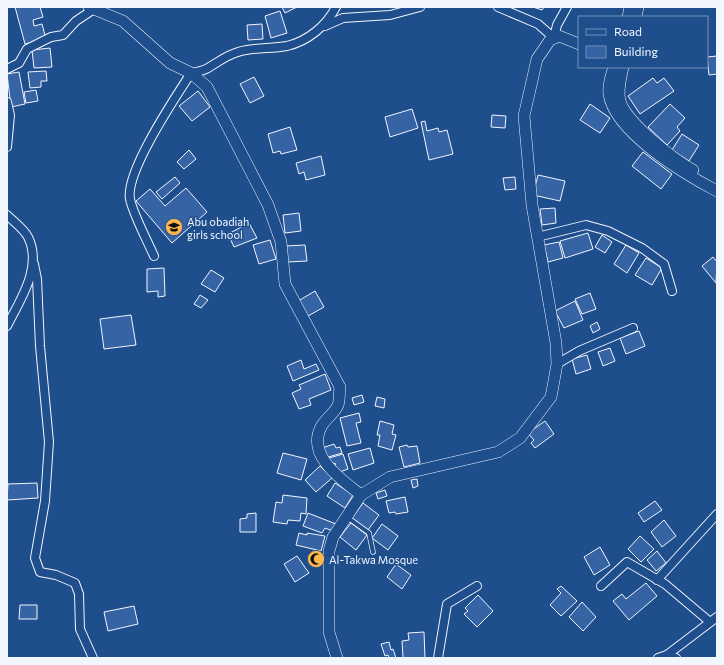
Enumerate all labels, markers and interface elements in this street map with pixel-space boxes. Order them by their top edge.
legend [578,16,708,68]
text: Road [614,24,642,38]
text: Building [614,44,658,58]
place label: Abu obadiah girls school [187,215,249,241]
school or university icon: Abu obadiah girls school [164,217,184,237]
mosque icon: Al-Takwa Mosque [306,549,326,569]
place label: Al-Takwa Mosque [329,553,418,566]

